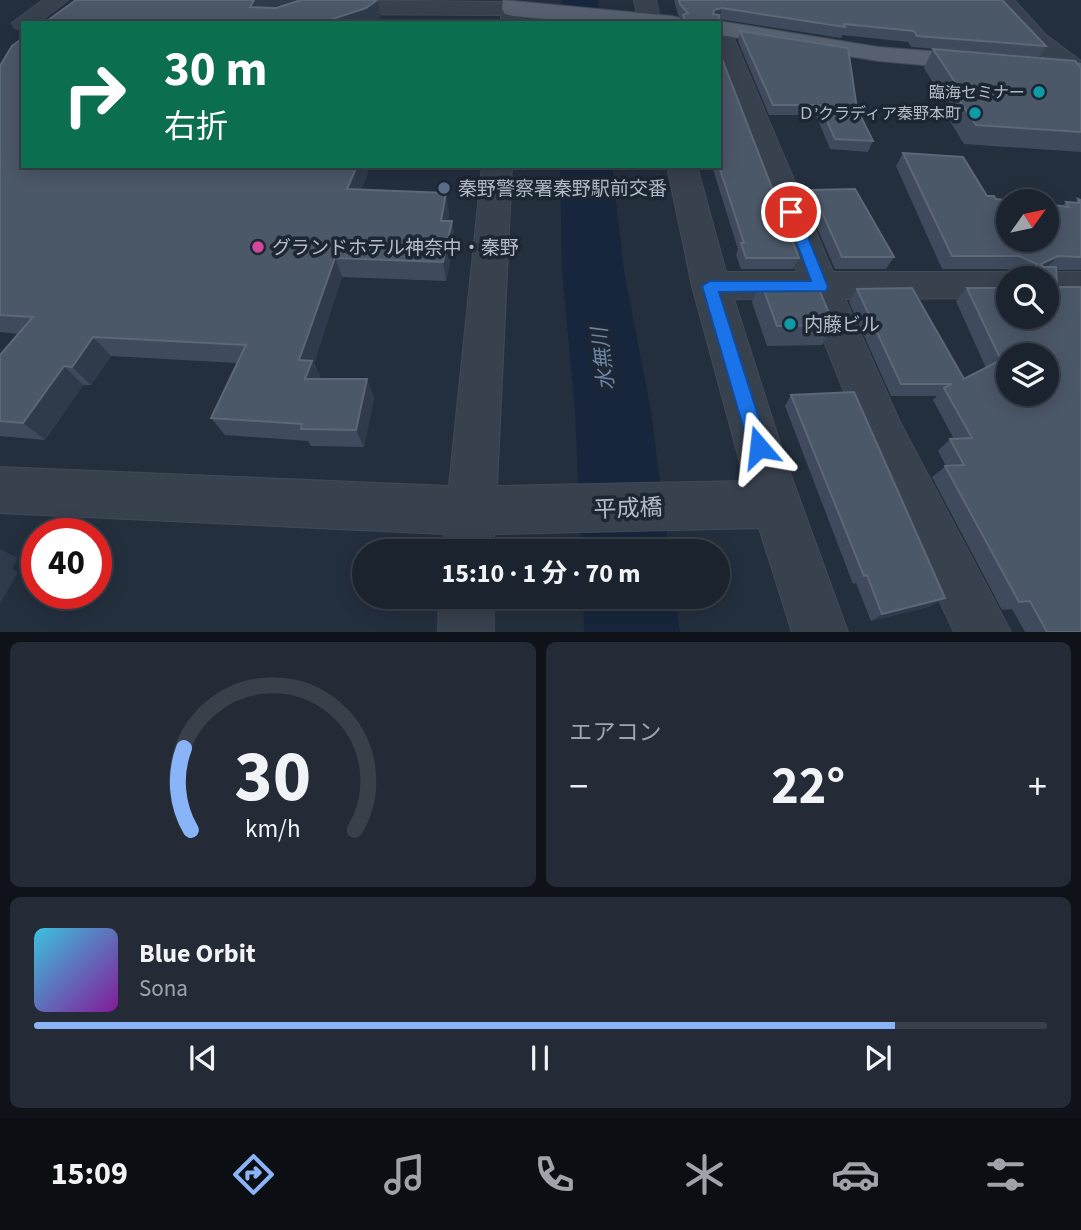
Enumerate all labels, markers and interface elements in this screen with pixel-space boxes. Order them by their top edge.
text: 30 m [164,35,268,105]
icon: right [49,49,140,140]
place label: 臨海セミナー [929,82,1025,104]
marker: 臨海セミナー [1031,84,1047,100]
place label: Ｄ’クラディア秦野本町 [798,103,961,125]
text: 右折 [164,104,228,150]
marker: Ｄ’クラディア秦野本町 [967,105,983,121]
place label: 秦野警察署秦野駅前交番 [458,176,667,203]
marker: 秦野警察署秦野駅前交番 [436,180,452,196]
pin [761,182,821,242]
north arrow [996,189,1059,252]
map controls [996,189,1059,406]
icon: arrive [772,193,810,231]
place label: グランドホテル神奈中・秦野 [272,235,519,262]
marker: グランドホテル神奈中・秦野 [250,239,266,255]
button: search [996,266,1059,329]
place label: 内藤ビル [804,312,880,339]
marker: 内藤ビル [782,316,798,332]
water label: 水無川 [584,324,622,392]
button: layers [996,343,1059,406]
position arrow [722,410,796,484]
street label: 平成橋 [593,491,663,526]
speed limit sign: 40 [21,518,112,609]
text: 15:10 · 1 分 · 70 m [442,555,640,592]
text: エアコン [570,716,662,749]
text: 30 [234,726,311,830]
text: 22° [771,750,845,824]
text: − [570,760,588,814]
text: + [1028,760,1047,814]
text: km/h [245,811,301,847]
text: Blue Orbit [139,935,256,972]
text: Sona [139,972,188,1005]
icon: previous [184,1039,222,1077]
icon: pause [521,1039,559,1077]
icon: next [859,1039,897,1077]
icon: directions [229,1150,278,1199]
icon: music [380,1150,429,1199]
icon: phone [530,1150,579,1199]
icon: climate [680,1150,729,1199]
icon: car [831,1150,880,1199]
icon: filters [981,1150,1030,1199]
text: 15:09 [51,1151,128,1197]

